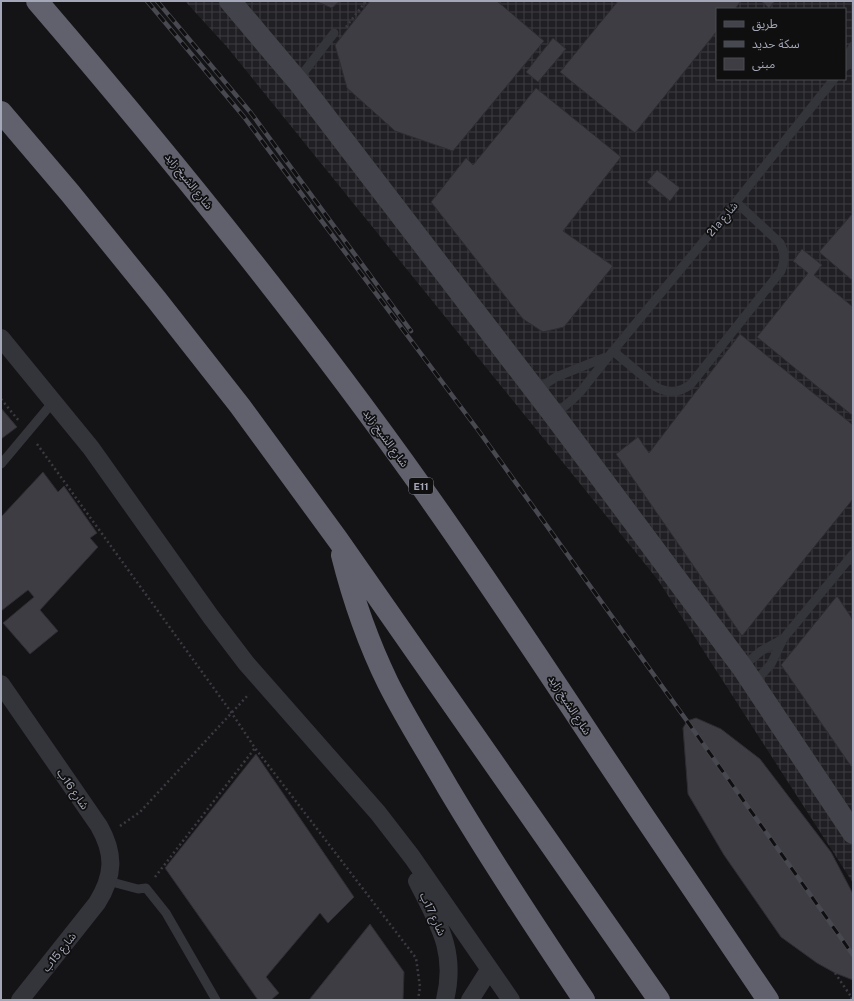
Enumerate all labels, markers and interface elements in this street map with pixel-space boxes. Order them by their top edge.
legend [716,8,846,80]
text: طريق [752,17,778,32]
text: سكة حديد [752,37,800,51]
text: مبنى [752,57,775,71]
street label: شارع الشيخ زايد [161,151,215,213]
street label: 21a شارع [704,199,742,240]
street label: شارع الشيخ زايد [359,407,411,471]
road number: E11 [409,478,433,494]
street label: شارع الشيخ زايد [545,673,594,738]
street label: شارع 16ب [53,767,91,813]
street label: شارع 17ب [416,891,448,939]
street label: شارع 15ب [40,930,80,975]

